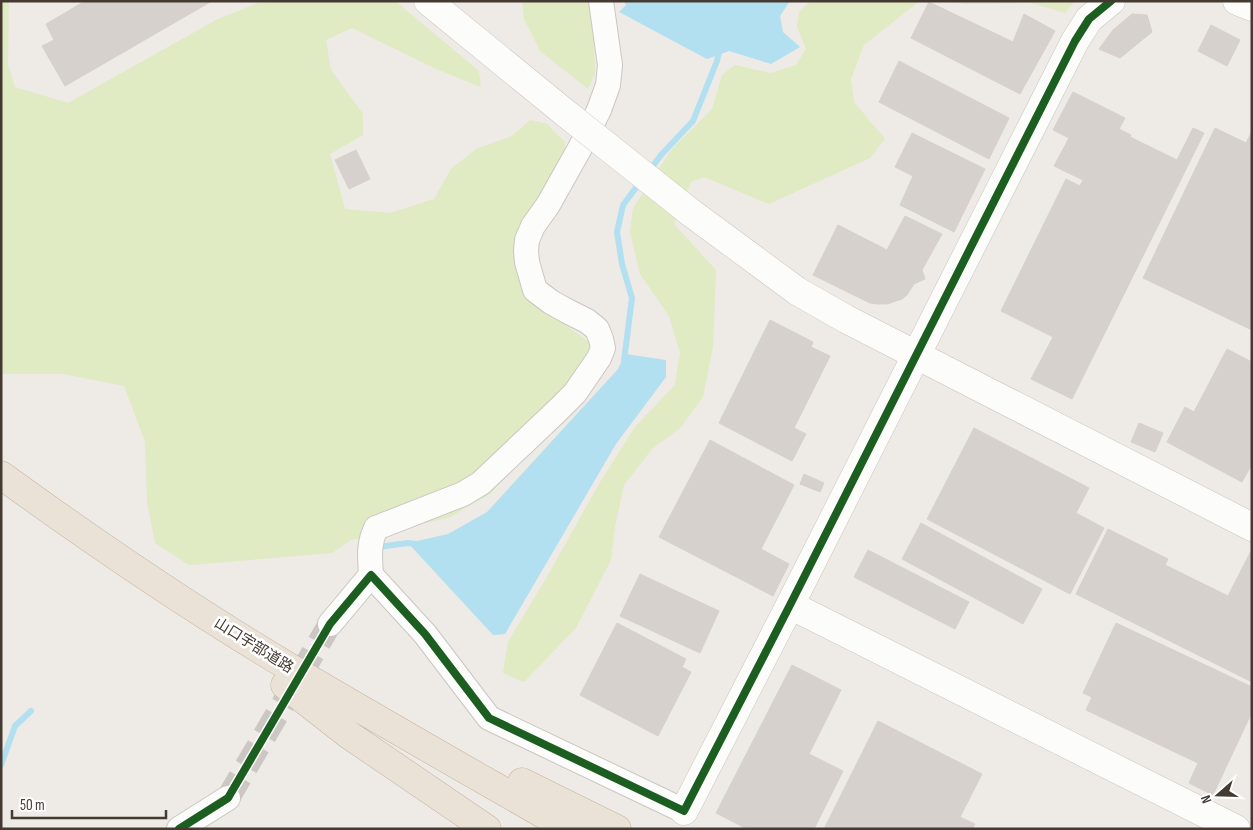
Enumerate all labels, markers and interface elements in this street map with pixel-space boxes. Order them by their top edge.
street label: 山口宇部道路 [211,614,297,677]
north arrow [1193,770,1243,820]
scale bar [12,788,166,820]
text: N [1197,793,1216,806]
text: 50 m [20,796,45,815]

